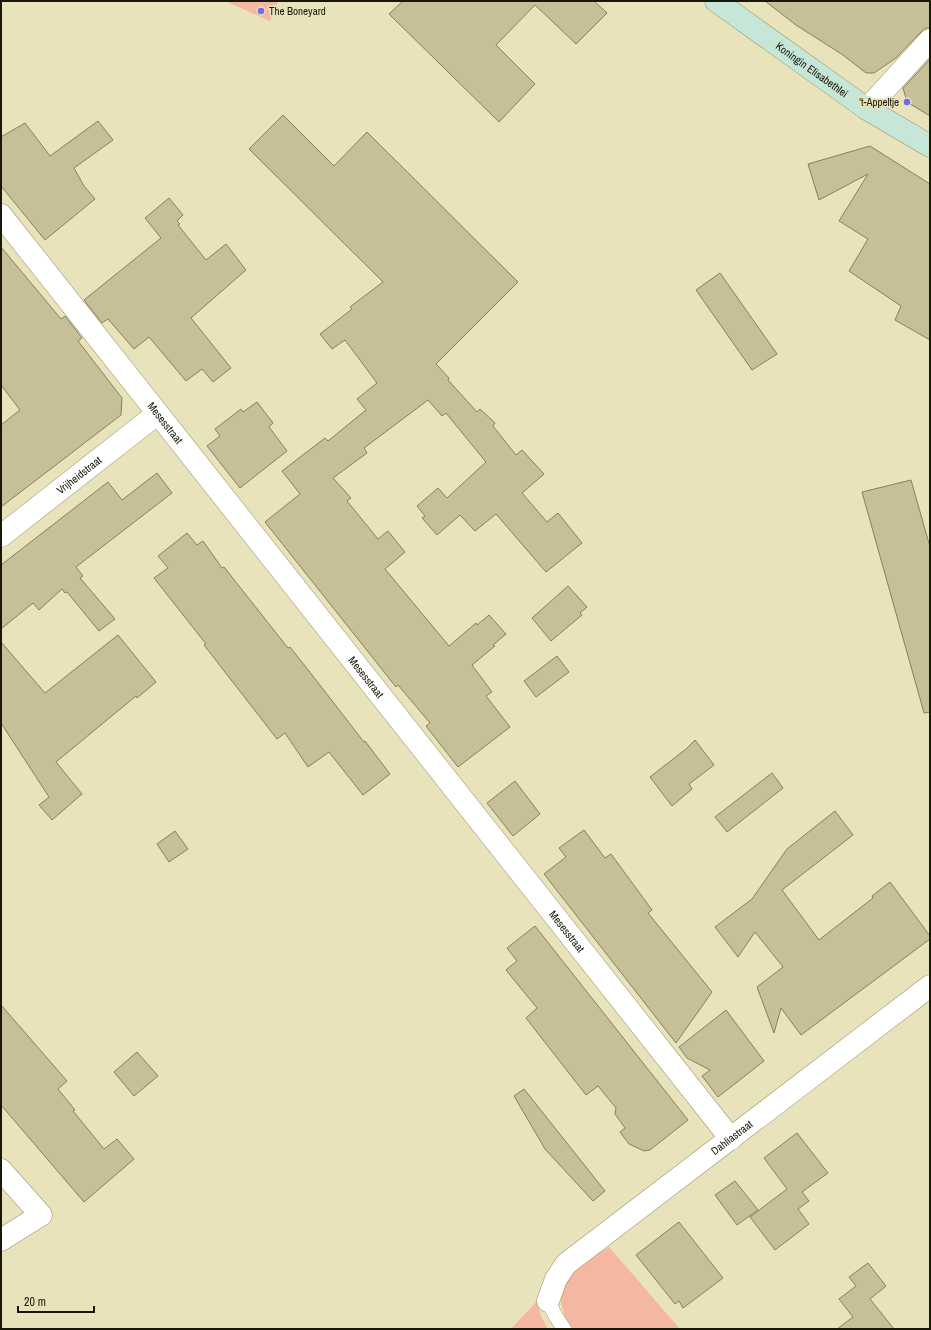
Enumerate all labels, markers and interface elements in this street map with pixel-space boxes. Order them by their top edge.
place label: The Boneyard [269,4,326,18]
marker: The Boneyard [256,6,266,16]
street label: Koningin Elisabethlei [773,39,851,100]
place label: 't-Appeltje [859,95,899,109]
marker: 't-Appeltje [902,97,912,107]
street label: Mesesstraat [145,399,186,447]
street label: Vrijheidstraat [54,453,105,497]
street label: Mesesstraat [345,654,387,701]
street label: Mesesstraat [546,908,588,955]
street label: Dahliastraat [708,1117,756,1158]
scale bar [18,1288,94,1314]
text: 20 m [24,1294,46,1310]

